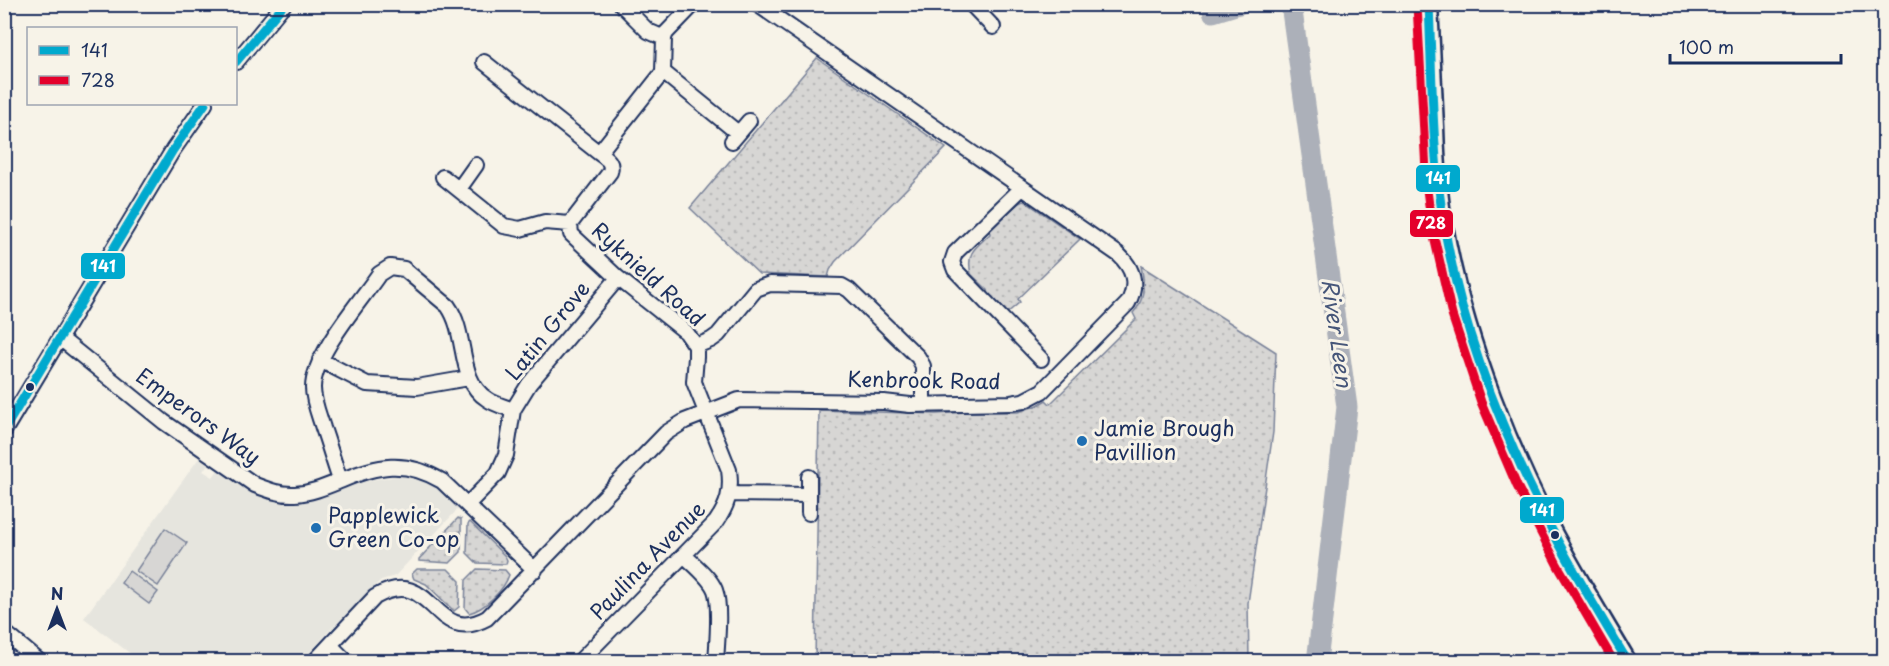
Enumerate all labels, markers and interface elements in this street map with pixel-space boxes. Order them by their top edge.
legend [27,27,237,105]
scale bar [1670,27,1841,65]
text: 100 m [1679,33,1734,60]
text: 141 [81,36,108,63]
text: 728 [81,66,115,93]
line badge: 141 [1415,164,1461,193]
text: 141 [1425,165,1451,189]
line badge: 728 [1409,209,1454,238]
text: 728 [1416,210,1446,234]
street label: Ryknield Road [586,214,713,333]
line badge: 141 [80,252,126,280]
text: 141 [90,253,116,277]
street label: Latin Grove [496,273,597,386]
water label: River Leen [1315,276,1363,390]
street label: Emperors Way [130,359,268,472]
street label: Kenbrook Road [847,362,1001,396]
unlabelled marker [24,381,36,393]
place label: Jamie Brough Pavillion [1094,411,1235,467]
marker: Jamie Brough Pavillion [1075,434,1089,448]
street label: Paulina Avenue [581,493,712,626]
line badge: 141 [1519,496,1565,524]
text: 141 [1529,497,1555,521]
place label: Papplewick Green Co-op [328,498,459,554]
marker: Papplewick Green Co-op [309,521,323,535]
unlabelled marker [1549,529,1561,541]
north arrow [27,579,87,639]
text: N [51,581,63,605]

